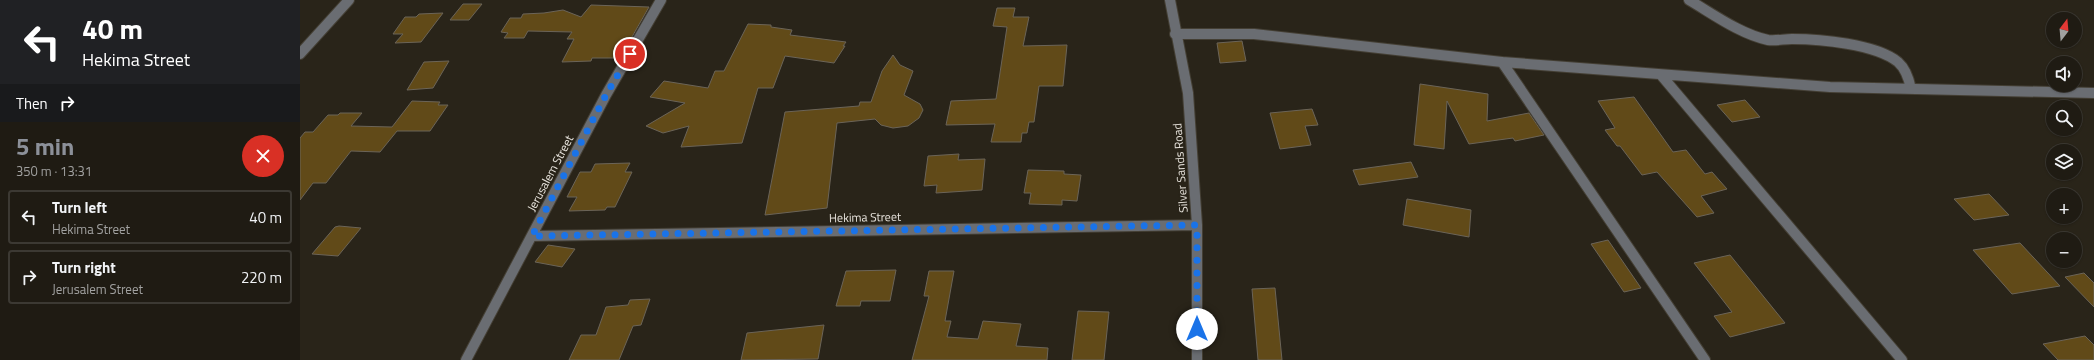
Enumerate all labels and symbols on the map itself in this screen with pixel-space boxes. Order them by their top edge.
north arrow [2046,12,2082,48]
pin [613,37,647,71]
street label: Silver Sands Road [1167,122,1193,214]
street label: Jerusalem Street [522,131,578,215]
street label: Hekima Street [829,207,902,227]
position arrow [1176,308,1218,350]

